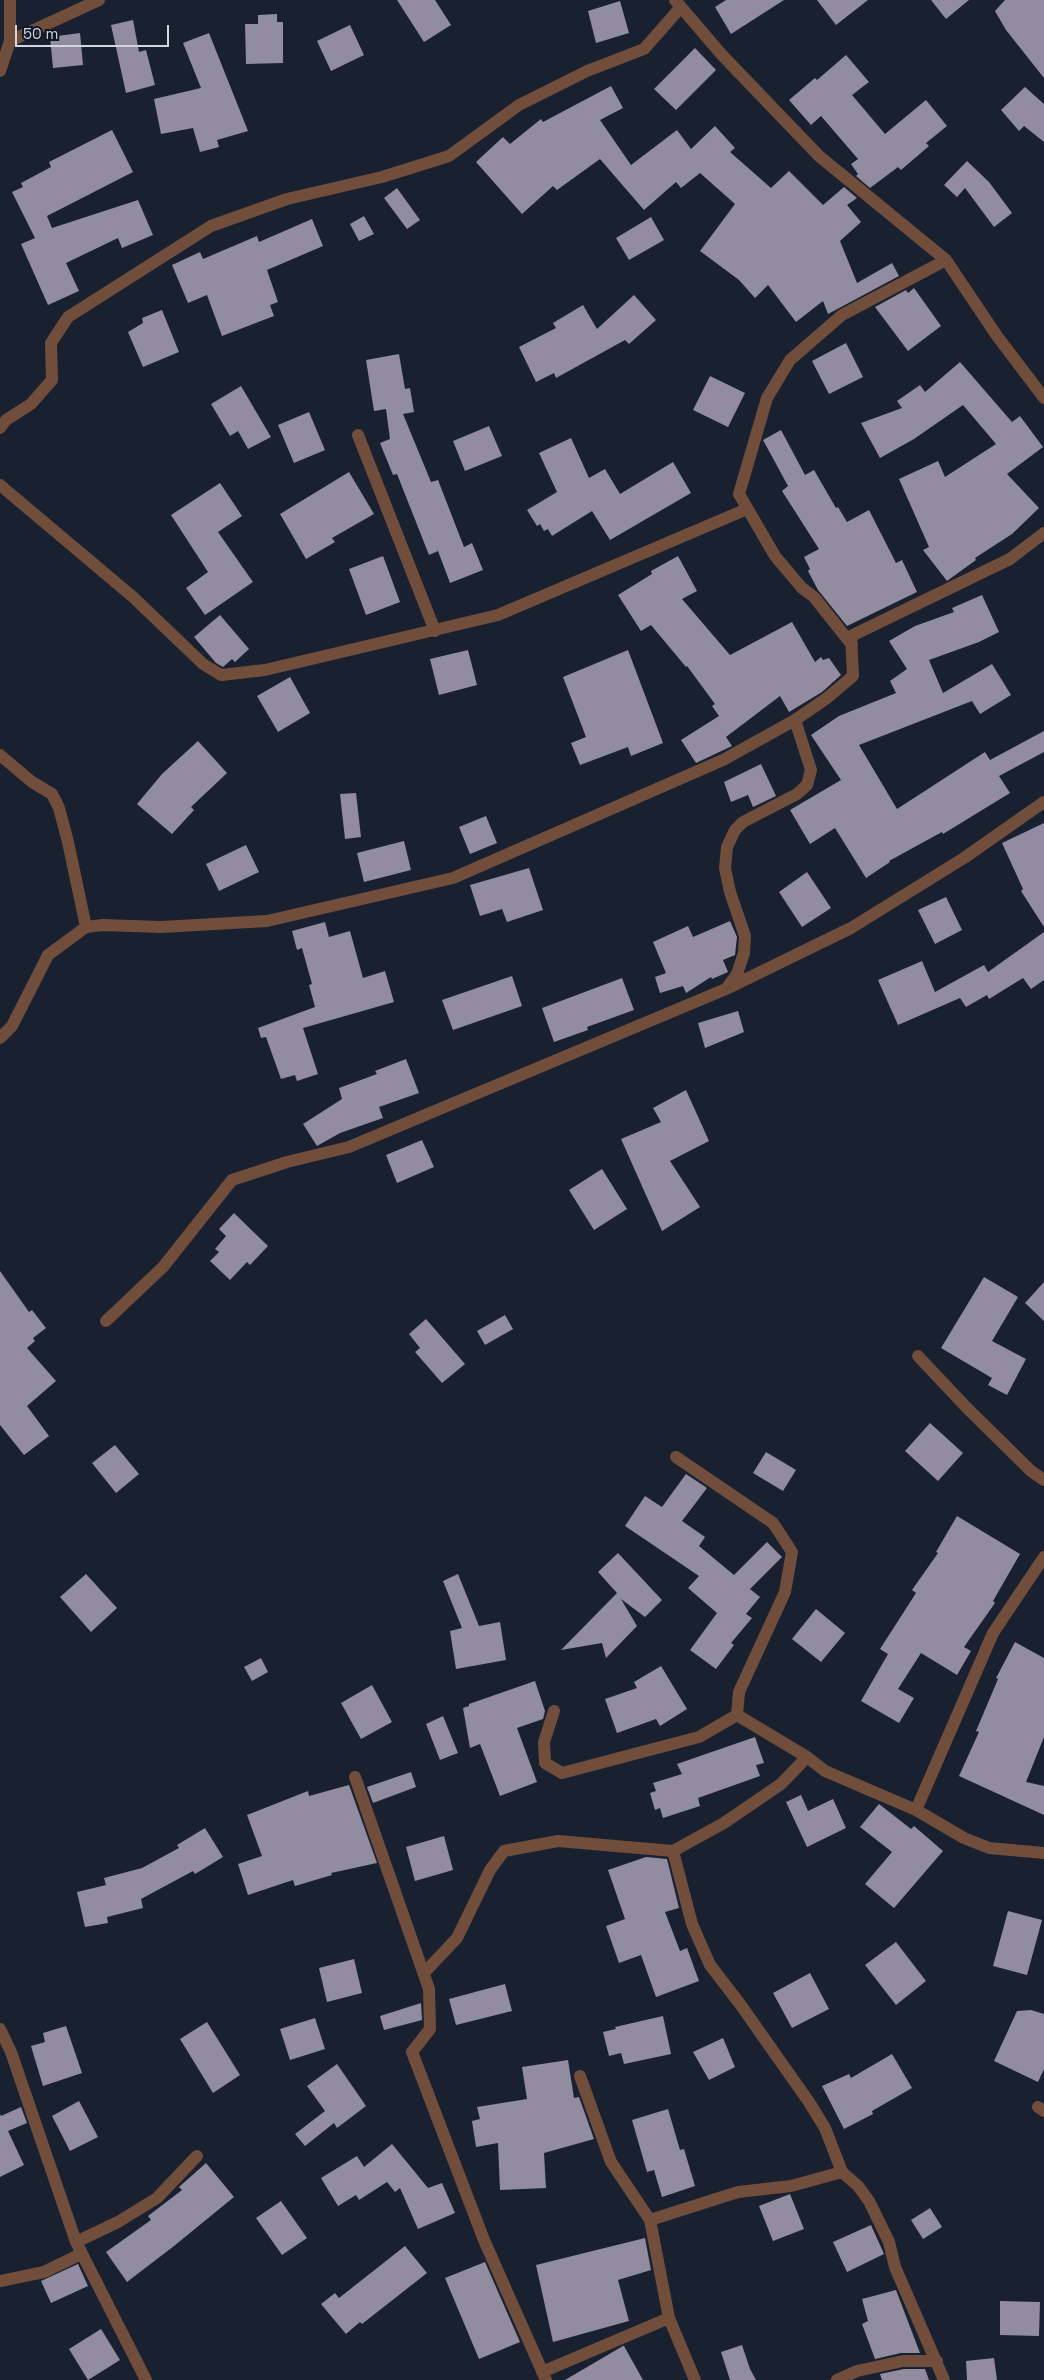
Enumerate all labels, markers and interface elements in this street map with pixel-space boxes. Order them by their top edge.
scale bar [18,15,171,47]
text: 50 m [23,24,58,43]

